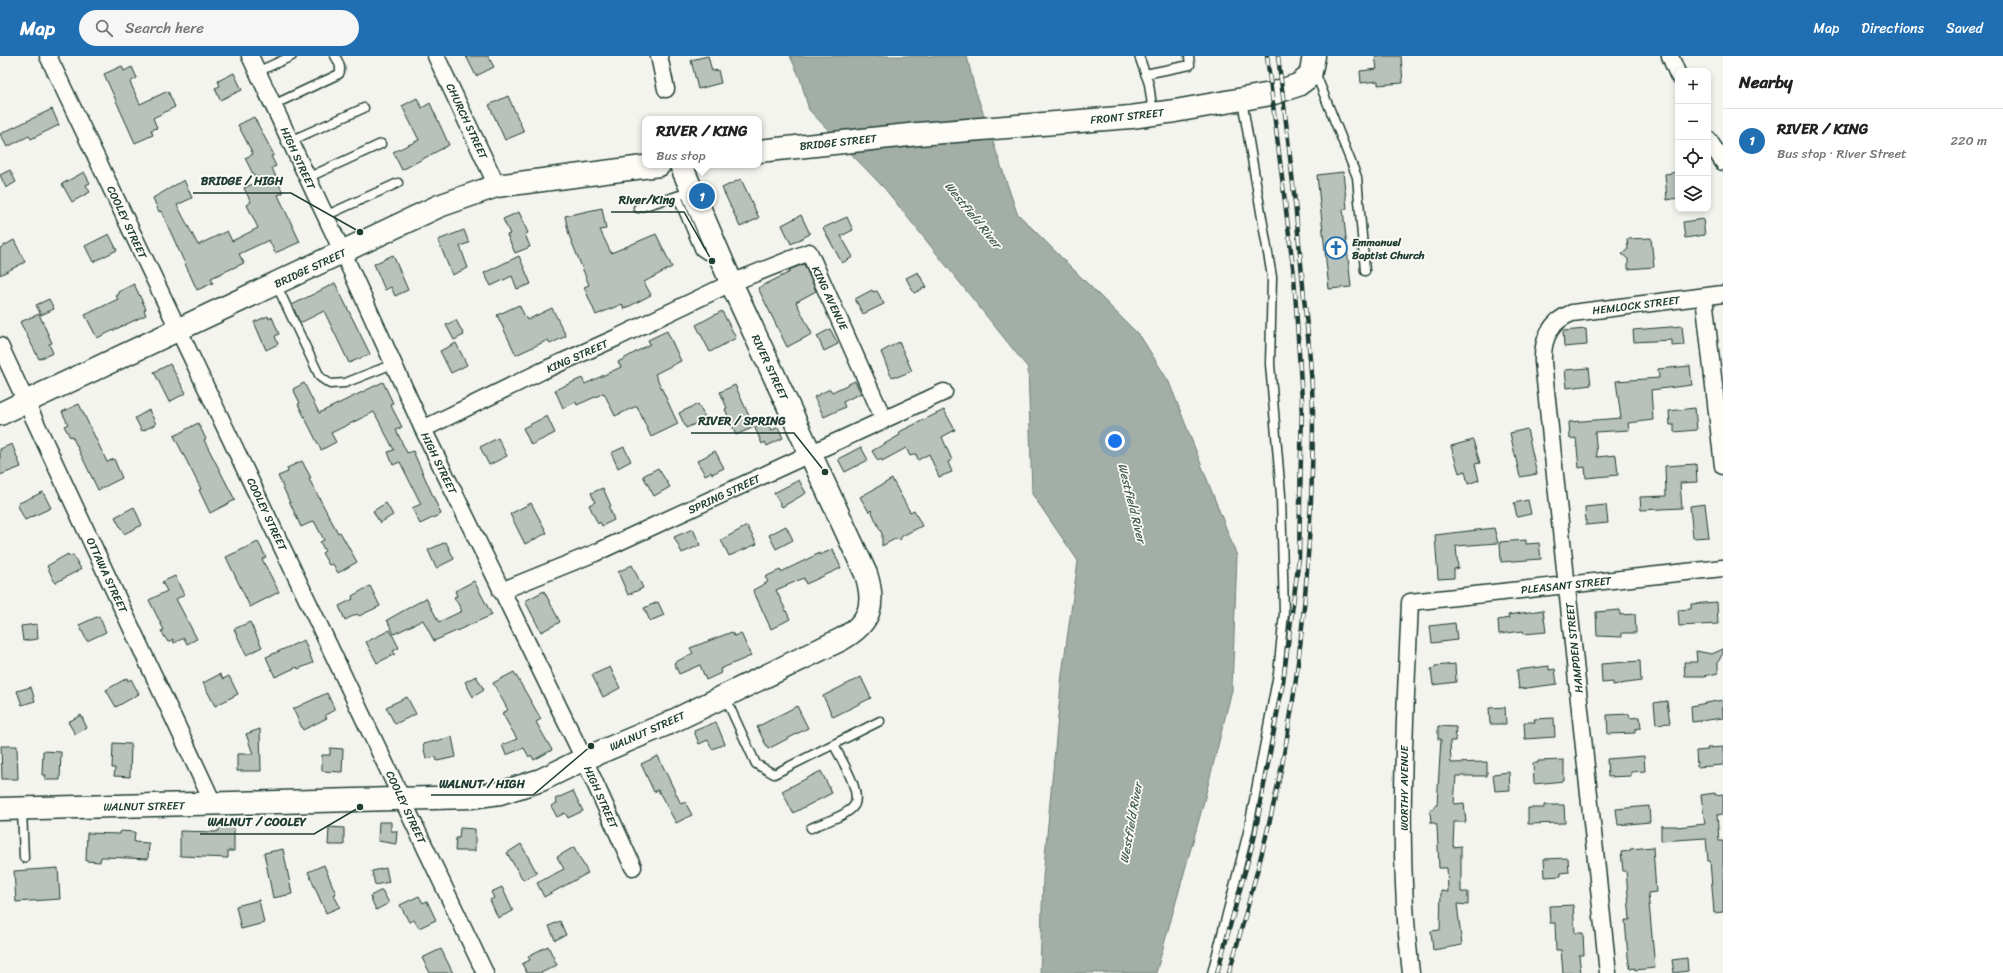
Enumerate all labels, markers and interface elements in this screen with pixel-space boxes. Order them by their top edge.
search box [79,10,359,46]
text: Map [20,12,55,45]
text: Search here [125,15,204,41]
text: Map [1813,16,1839,41]
text: Directions [1861,16,1924,41]
text: Saved [1946,16,1983,41]
icon: search [93,17,115,39]
text: Nearby [1739,67,1793,97]
map controls [1675,68,1711,212]
button: + [1675,68,1711,104]
street label: CHURCH STREET [441,80,493,163]
street label: FRONT STREET [1089,103,1166,130]
button: − [1675,104,1711,140]
popup [642,116,762,168]
text: RIVER / KING [1777,116,1868,142]
text: RIVER / KING [656,118,748,144]
street label: HIGH STREET [275,124,321,194]
street label: BRIDGE STREET [799,129,879,156]
text: 1 [1749,129,1755,152]
text: 220 m [1950,129,1987,152]
button: locate [1675,140,1711,176]
text: Bus stop · River Street [1777,142,1907,165]
text: Bus stop [656,144,706,167]
callout: BRIDGE / HIGH [193,169,291,193]
text: BRIDGE / HIGH [201,170,284,192]
water label: Westfield River [939,176,1008,255]
button: layers [1675,176,1711,212]
pin: 1 [689,181,715,211]
street label: COOLEY STREET [101,182,152,263]
callout: River/King [611,188,684,212]
text: River/King [618,189,676,211]
place label: Emmanuel Baptist Church [1352,233,1425,265]
church icon: Emmanuel Baptist Church [1323,235,1349,261]
street label: BRIDGE STREET [271,243,350,293]
street label: KING AVENUE [806,263,853,334]
street label: HEMLOCK STREET [1591,291,1682,320]
street label: RIVER STREET [746,331,793,404]
street label: KING STREET [543,334,612,379]
callout: RIVER / SPRING [691,409,794,433]
text: RIVER / SPRING [697,410,786,432]
street label: HIGH STREET [415,429,462,498]
your location [1105,431,1125,451]
water label: Westfield River [1111,461,1153,547]
street label: SPRING STREET [685,469,764,520]
street label: COOLEY STREET [241,474,292,555]
street label: OTTAWA STREET [81,534,133,617]
street label: PLEASANT STREET [1520,571,1613,600]
street label: HAMPDEN STREET [1560,602,1589,694]
street label: WALNUT STREET [606,706,689,757]
street label: WORTHY AVENUE [1395,744,1414,831]
street label: HIGH STREET [578,763,623,833]
street label: COOLEY STREET [380,767,431,848]
callout: WALNUT / HIGH [431,771,533,795]
text: WALNUT / HIGH [439,773,526,795]
water label: Westfield River [1113,779,1149,865]
street label: WALNUT STREET [103,796,186,817]
callout: WALNUT / COOLEY [200,810,314,834]
text: WALNUT / COOLEY [208,811,307,833]

